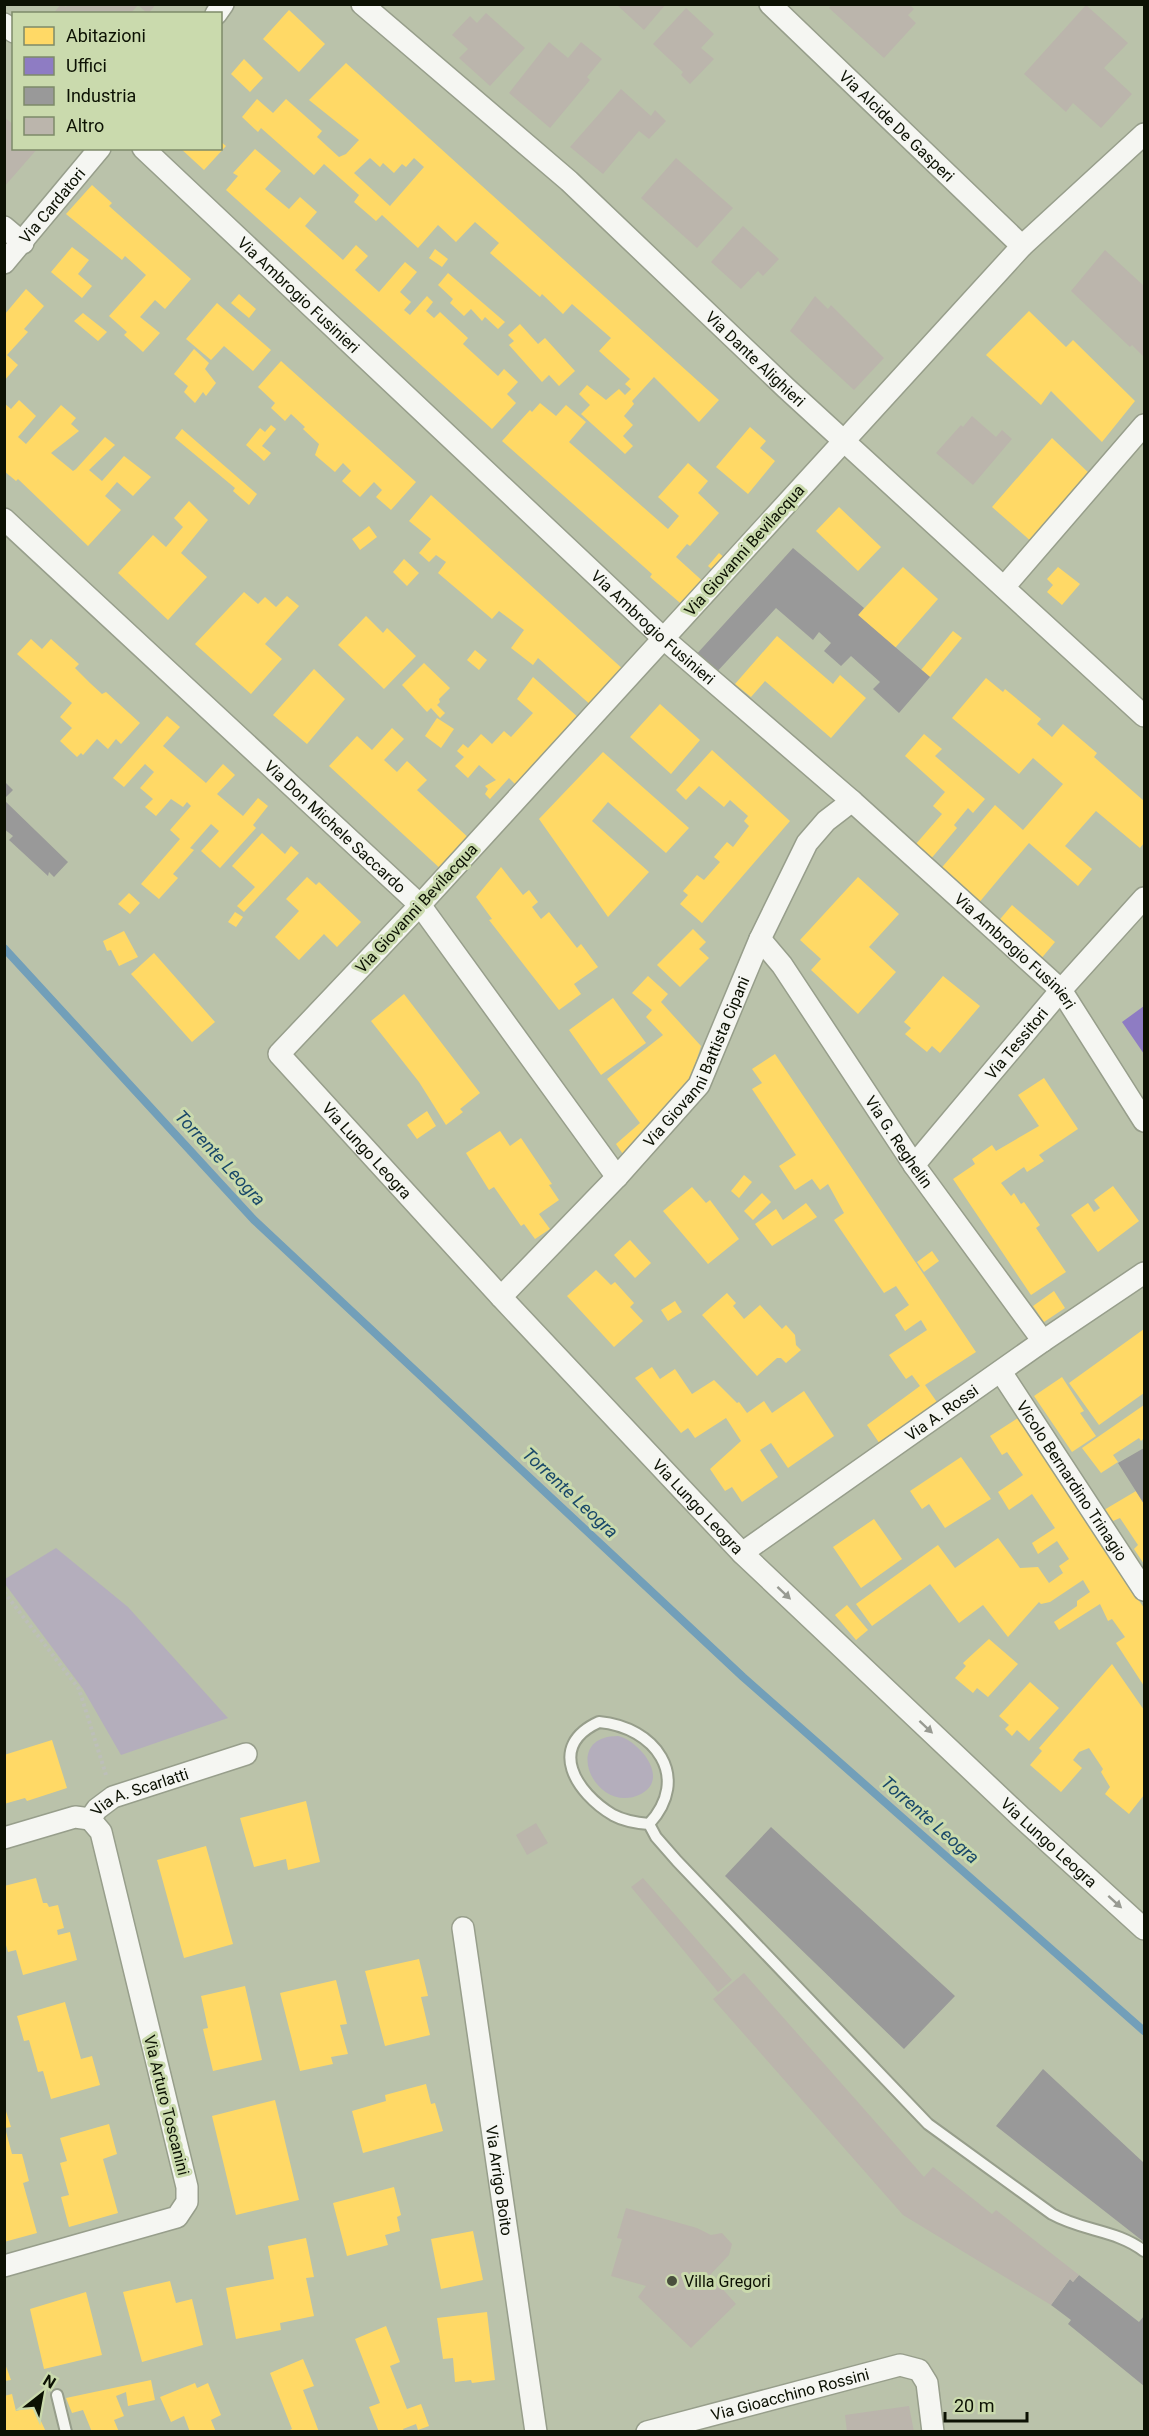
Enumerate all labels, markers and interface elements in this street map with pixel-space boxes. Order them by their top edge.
legend [12,12,222,150]
text: Abitazioni [66,25,146,46]
text: Uffici [66,55,107,76]
street label: Via Alcide De Gasperi [835,67,958,186]
text: Industria [66,85,136,106]
text: Altro [66,115,104,136]
street label: Via Cardatori [16,164,89,247]
street label: Via Ambrogio Fusinieri [233,233,363,357]
street label: Via Dante Alighieri [701,307,809,411]
street label: Via Giovanni Bevilacqua [680,481,808,620]
street label: Via Ambrogio Fusinieri [587,566,719,689]
street label: Via Don Michele Saccardo [260,757,410,897]
street label: Via Giovanni Bevilacqua [351,840,481,977]
street label: Via Ambrogio Fusinieri [950,889,1080,1013]
street label: Via Giovanni Battista Cipani [639,974,753,1151]
street label: Via Tessitori [981,1004,1052,1083]
street label: Via G. Reghelin [861,1092,937,1192]
street label: Via Lungo Leogra [318,1099,416,1203]
water label: Torrente Leogra [171,1106,270,1210]
street label: Via A. Rossi [902,1381,982,1445]
street label: Vicolo Bernardino Trinagio [1012,1397,1131,1565]
water label: Torrente Leogra [518,1443,622,1542]
street label: Via Lungo Leogra [648,1455,747,1558]
one-way arrow [776,1586,791,1599]
one-way arrow [918,1720,933,1734]
street label: Via A. Scarlatti [86,1764,191,1819]
water label: Torrente Leogra [877,1771,984,1868]
street label: Via Lungo Leogra [997,1794,1101,1892]
one-way arrow [1108,1895,1122,1909]
street label: Via Arturo Toscanini [140,2033,193,2177]
street label: Via Arrigo Boito [482,2124,516,2237]
place label: Villa Gregori [684,2272,771,2291]
marker: Villa Gregori [665,2274,679,2288]
north arrow [12,2364,72,2424]
street label: Via Gioacchino Rossini [709,2365,871,2425]
text: N [40,2371,59,2393]
scale bar [945,2385,1028,2423]
text: 20 m [954,2395,994,2416]

